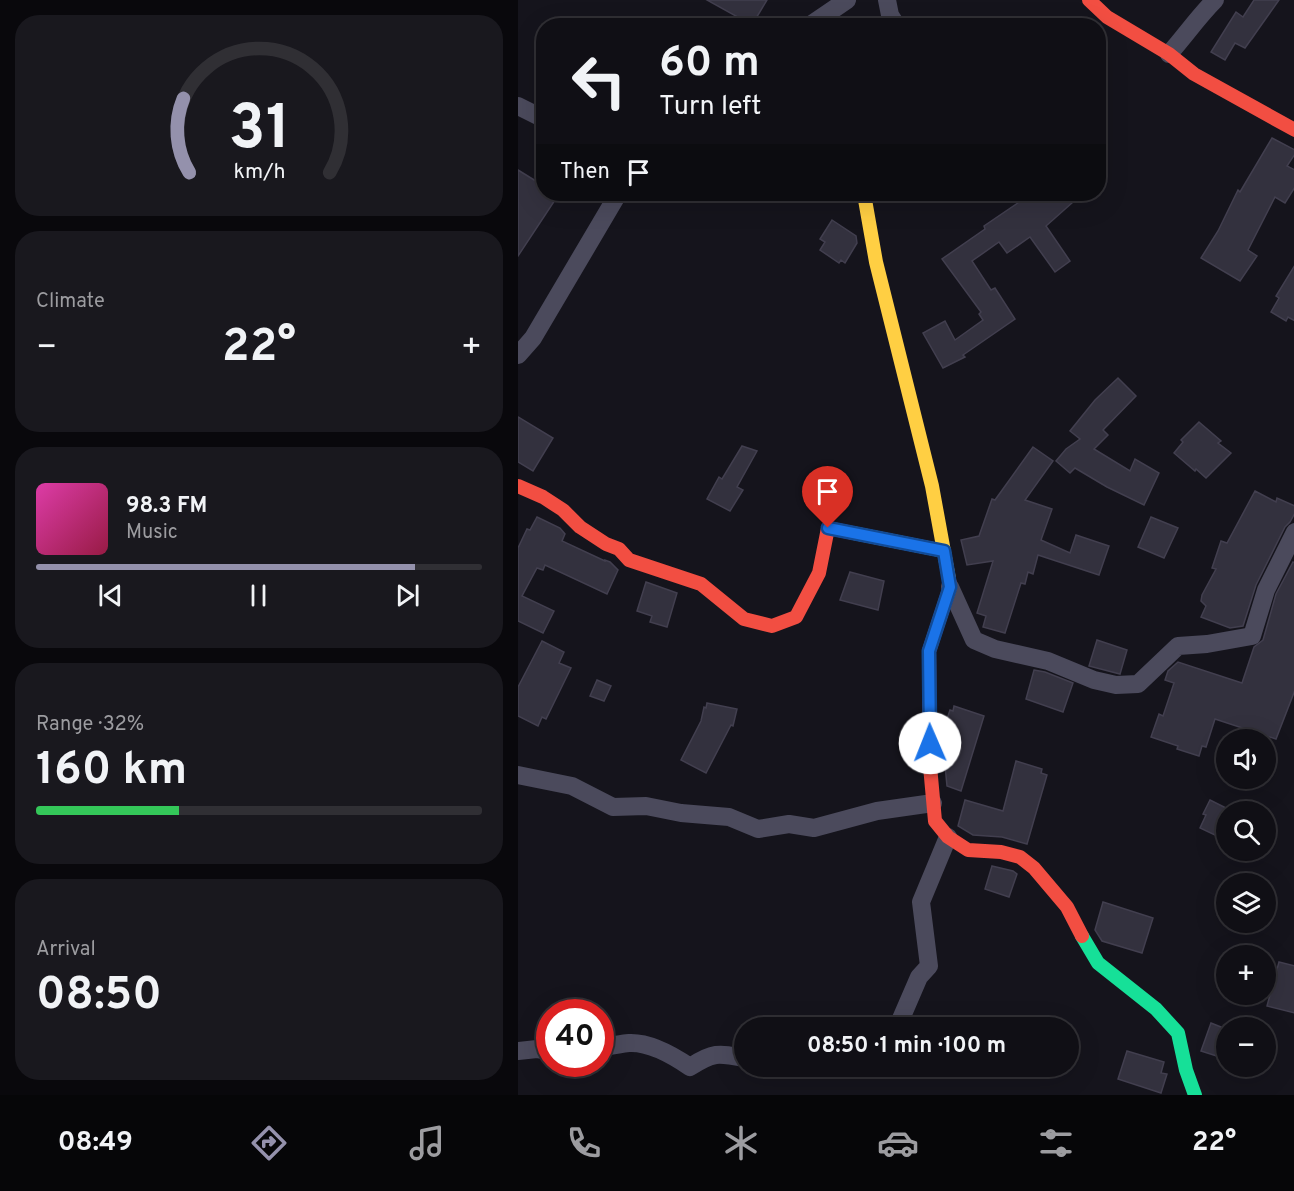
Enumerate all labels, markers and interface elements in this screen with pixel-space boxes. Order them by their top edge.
text: 60 m [659,38,760,91]
icon: left [560,42,638,120]
text: Turn left [659,90,761,124]
text: 31 [228,92,290,171]
icon: arrive [622,156,655,189]
text: km/h [233,159,285,186]
text: Then [560,159,610,186]
text: Climate [36,289,105,315]
text: 22° [222,320,296,377]
text: − [36,328,57,370]
text: + [461,328,482,370]
pin [802,466,853,528]
icon: arrive [811,475,844,508]
text: 98.3 FM [126,493,207,520]
text: Music [126,520,178,546]
icon: previous [94,579,127,612]
icon: pause [242,579,275,612]
icon: next [391,579,424,612]
position arrow [898,711,962,775]
text: Range · 32% [36,712,144,738]
map controls [1216,729,1276,1077]
button: sound [1216,729,1276,789]
text: 160 km [36,743,187,800]
button: search [1216,801,1276,861]
button: layers [1216,873,1276,933]
text: Arrival [36,937,96,963]
button: + [1216,945,1276,1005]
text: 08:50 [36,968,162,1025]
speed limit sign: 40 [536,999,614,1077]
button: − [1216,1017,1276,1077]
text: 08:50 · 1 min · 100 m [807,1033,1006,1060]
icon: directions [248,1122,290,1164]
icon: music [406,1122,448,1164]
icon: phone [563,1122,605,1164]
icon: climate [720,1122,762,1164]
icon: car [877,1122,919,1164]
icon: filters [1035,1122,1077,1164]
text: 08:49 [58,1126,133,1160]
text: 22° [1192,1126,1236,1160]

